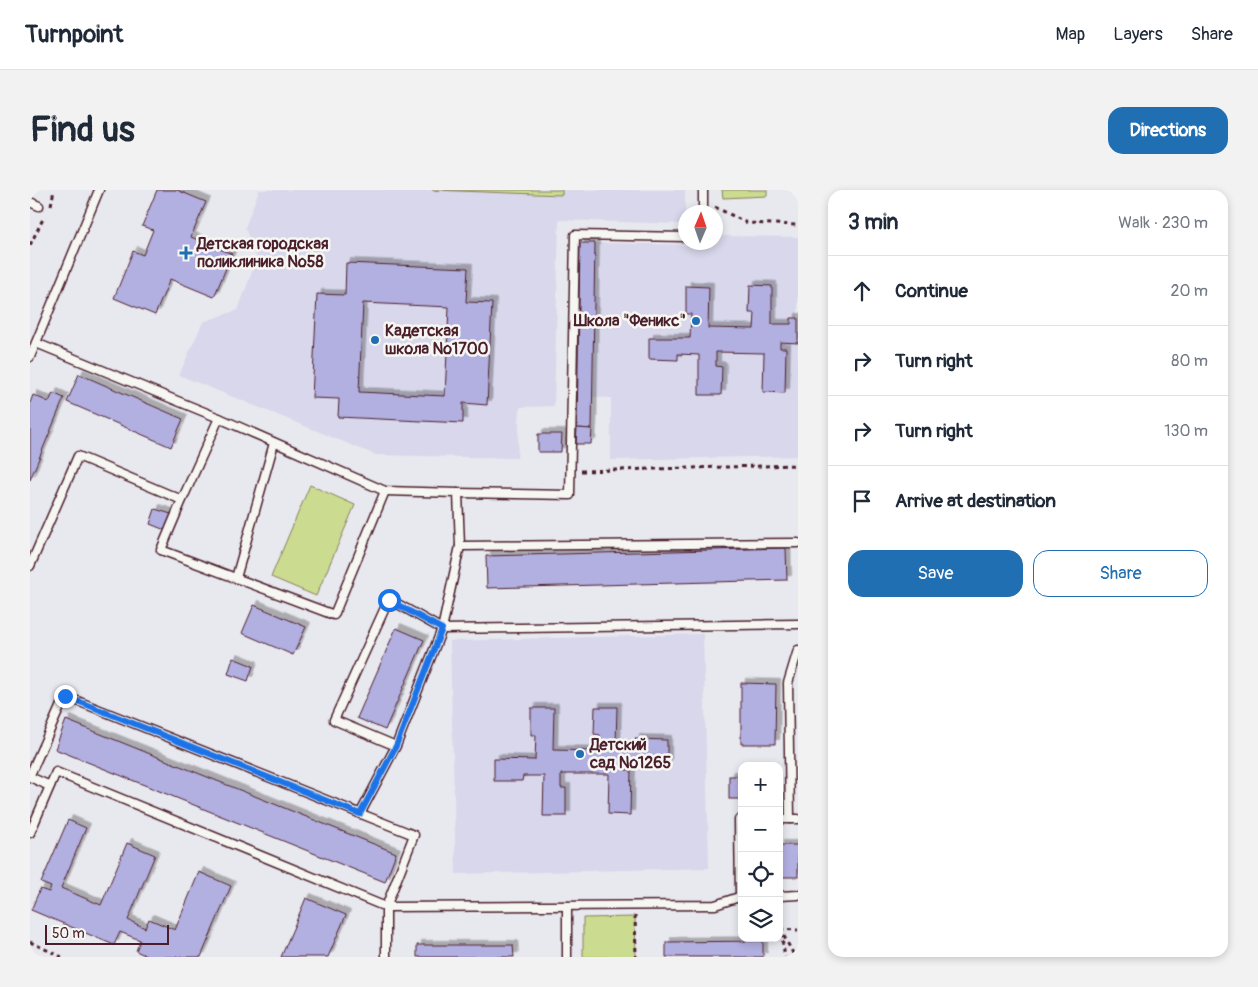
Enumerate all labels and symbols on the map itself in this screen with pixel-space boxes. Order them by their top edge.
north arrow [678,205,723,250]
place label: Детская городская поликлиника №58 [196,234,329,272]
marker: Детская городская поликлиника №58 [179,246,193,260]
place label: Школа "Феникс" [573,311,686,331]
marker: Школа "Феникс" [690,315,702,327]
place label: Кадетская школа №1700 [385,321,489,359]
marker: Кадетская школа №1700 [369,334,381,346]
route start [378,589,401,612]
route end [54,685,77,708]
place label: Детский сад №1265 [589,735,672,773]
marker: Детский сад №1265 [574,748,586,760]
scale bar [45,922,169,945]

